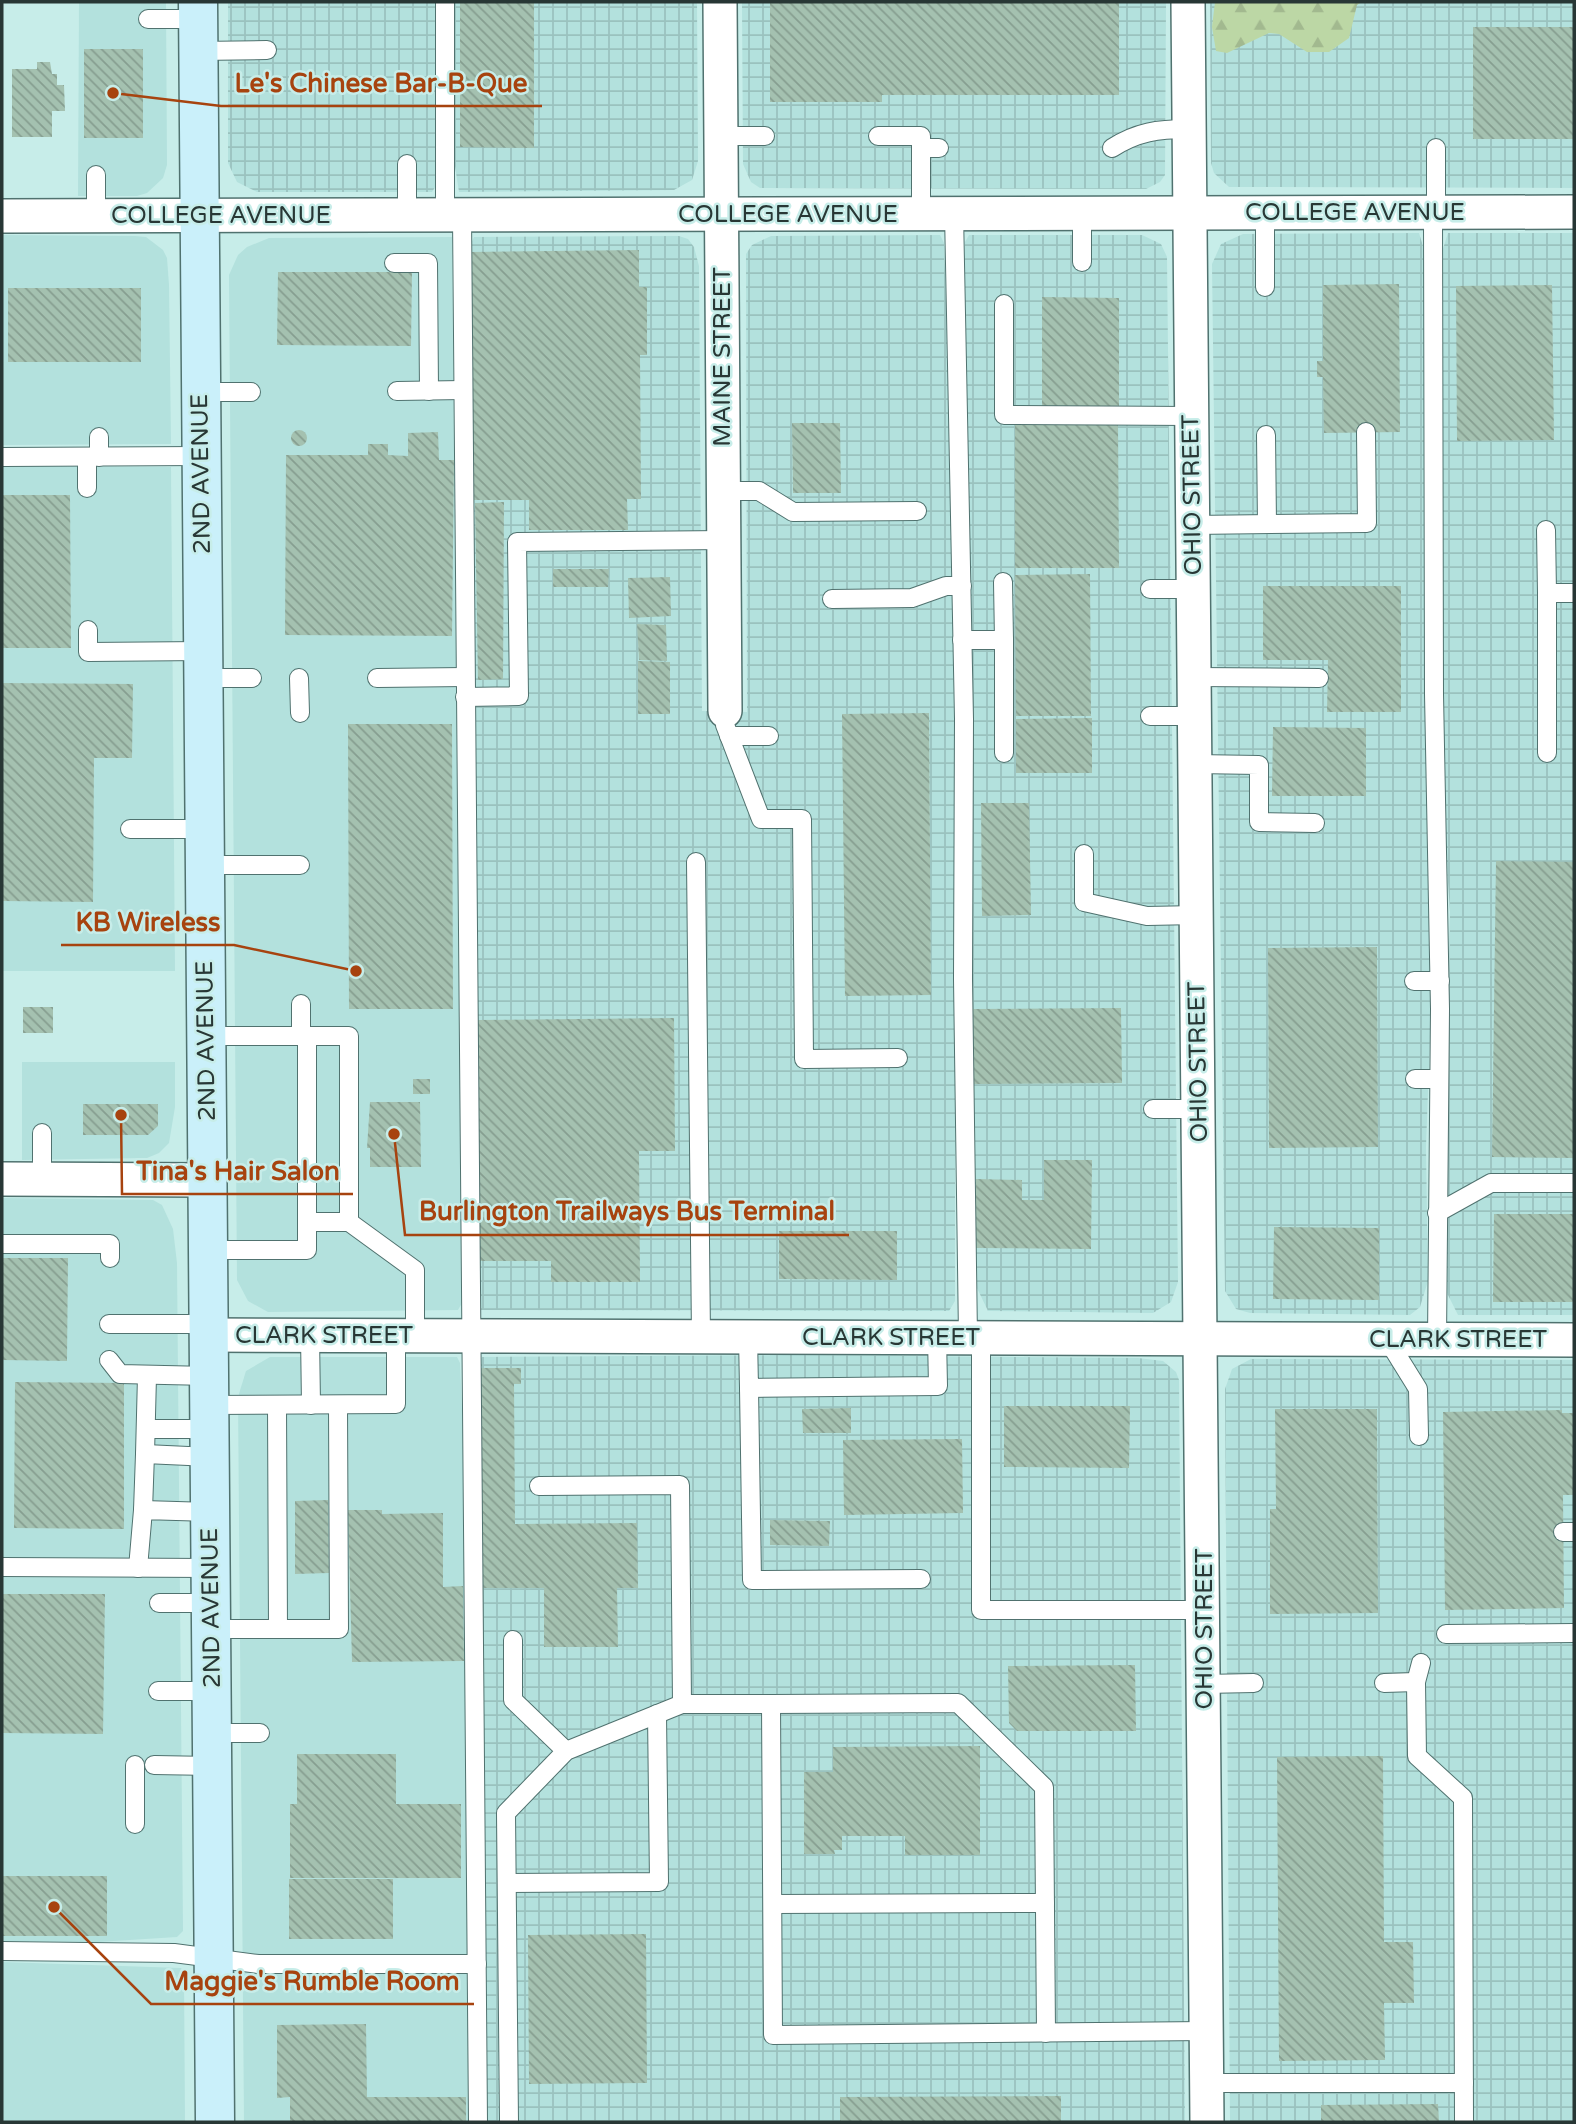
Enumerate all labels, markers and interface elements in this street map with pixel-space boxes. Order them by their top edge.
callout: Le's Chinese Bar-B-Que [221,59,542,106]
text: Le's Chinese Bar-B-Que [235,68,528,99]
street label: COLLEGE AVENUE [1245,198,1465,227]
street label: COLLEGE AVENUE [678,200,898,229]
street label: COLLEGE AVENUE [111,201,331,230]
street label: MAINE STREET [708,267,737,447]
street label: 2ND AVENUE [185,394,217,554]
street label: OHIO STREET [1176,414,1208,576]
callout: KB Wireless [61,898,234,945]
text: KB Wireless [75,907,221,938]
street label: 2ND AVENUE [190,961,222,1121]
street label: OHIO STREET [1182,981,1214,1143]
callout: Tina's Hair Salon [122,1147,353,1194]
text: Tina's Hair Salon [135,1156,340,1187]
callout: Burlington Trailways Bus Terminal [405,1188,849,1235]
text: Burlington Trailways Bus Terminal [419,1196,835,1227]
street label: CLARK STREET [235,1321,413,1350]
street label: CLARK STREET [802,1323,980,1352]
street label: CLARK STREET [1369,1325,1547,1354]
street label: 2ND AVENUE [195,1528,227,1688]
street label: OHIO STREET [1190,1548,1219,1710]
callout: Maggie's Rumble Room [151,1957,474,2004]
text: Maggie's Rumble Room [164,1966,460,1997]

